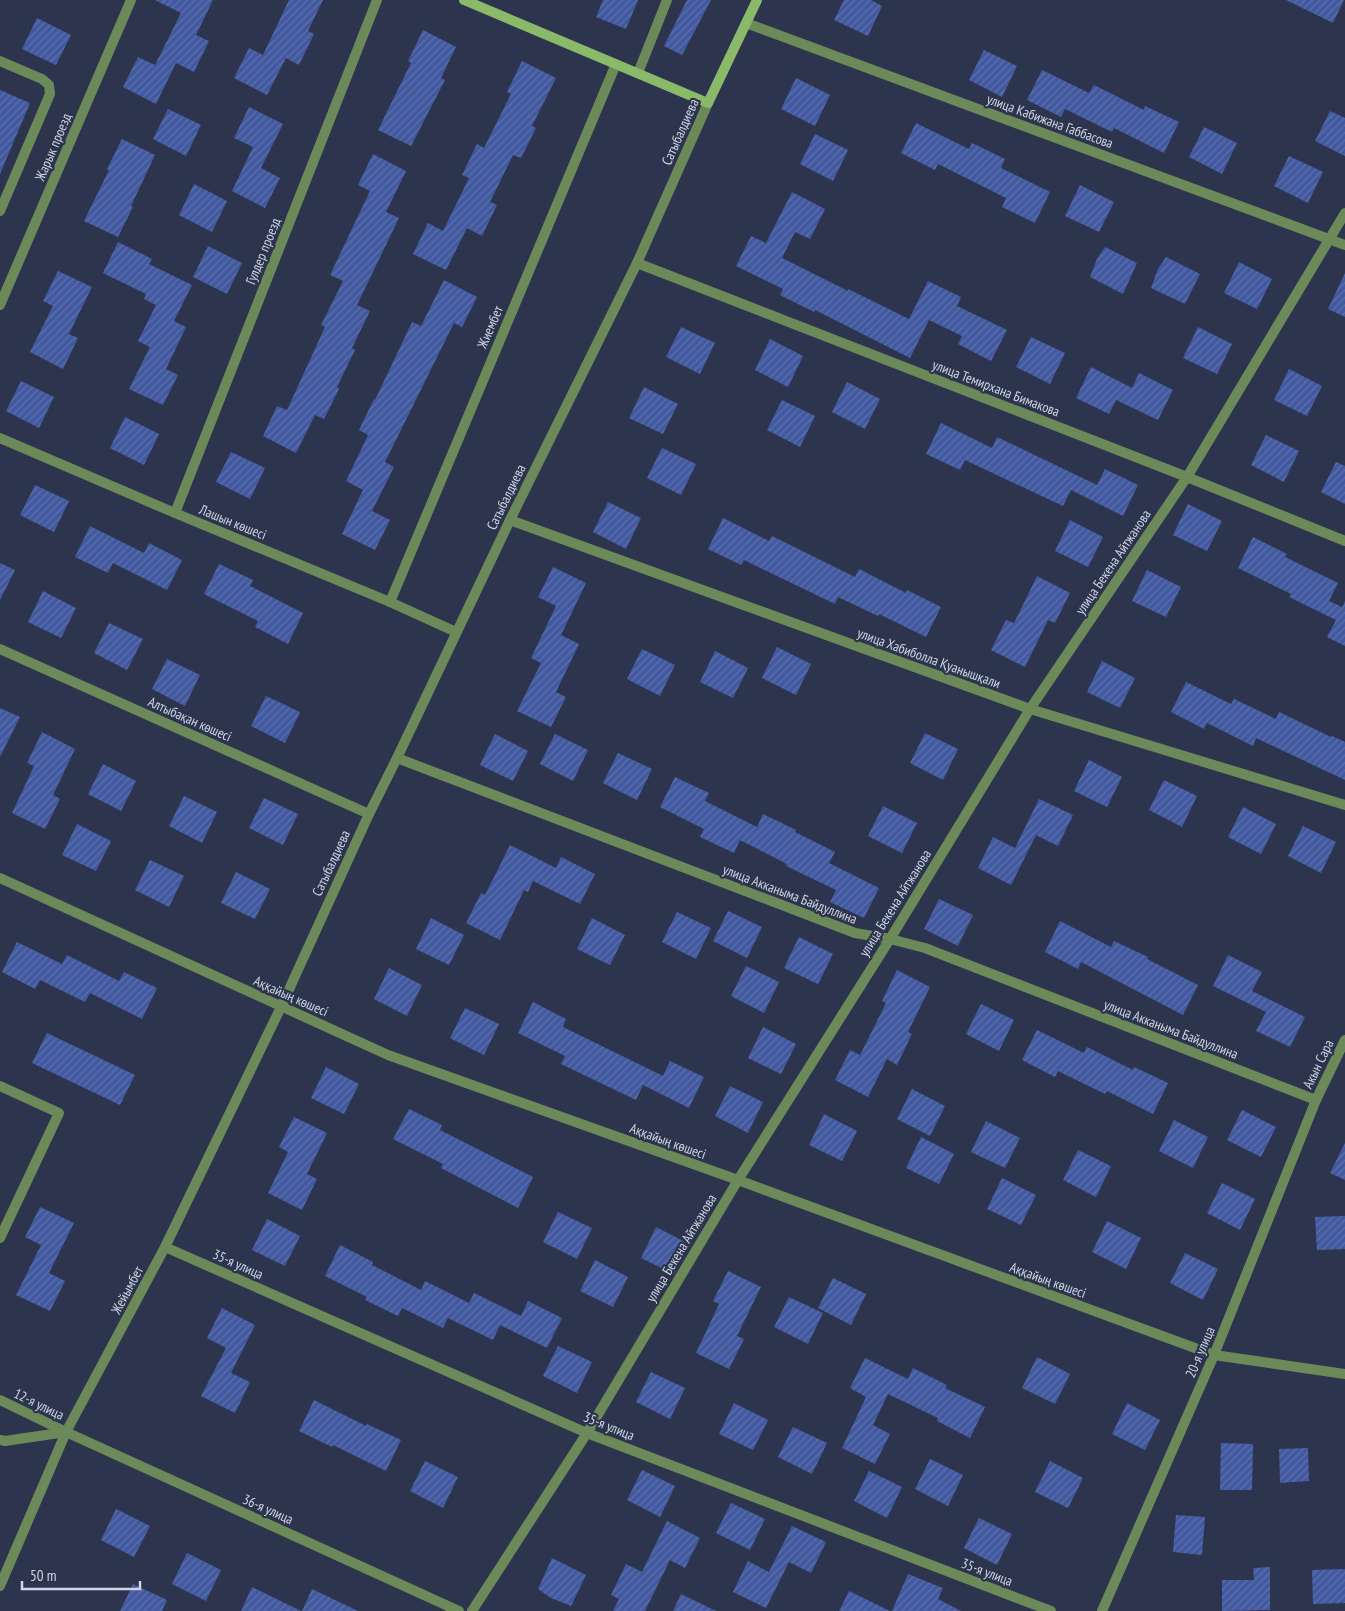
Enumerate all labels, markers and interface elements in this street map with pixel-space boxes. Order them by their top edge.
street label: улица Кабижана Габбасова [984,90,1116,152]
street label: Сатыбалдиева [657,96,703,168]
street label: Жарык проезд [30,110,75,184]
street label: Гулдер проезд [241,215,285,287]
street label: Жиембет [473,302,507,352]
street label: улица Темирхана Бимакова [930,355,1062,421]
street label: Сатыбалдиева [482,461,530,533]
street label: Лашын көшесі [196,500,269,544]
street label: улица Бекена Айтжанова [1071,506,1155,618]
street label: улица Хабиболла Қуанышқали [855,624,1003,692]
street label: Алтыбақан көшесі [145,693,235,745]
street label: Сатыбалдиева [308,827,354,899]
street label: улица Бекена Айтжанова [855,846,935,960]
street label: улица Акканыма Байдуллина [720,860,860,928]
street label: Аққайың көшесі [251,972,331,1020]
street label: улица Акканыма Байдуллина [1101,995,1241,1063]
street label: Акын Сара [1298,1037,1338,1091]
street label: Аққайың көшесі [627,1119,709,1163]
street label: улица Бекена Айтжанова [642,1191,720,1305]
street label: 35-я улица [210,1245,266,1283]
street label: Аққайың көшесі [1007,1258,1089,1302]
street label: Жейымбет [106,1262,147,1318]
street label: 20-я улица [1181,1324,1219,1380]
street label: 12-я улица [11,1384,67,1424]
street label: 35-я улица [581,1408,637,1444]
street label: 36-я улица [240,1490,296,1528]
street label: 35-я улица [959,1554,1015,1590]
scale bar [22,1558,140,1590]
text: 50 m [30,1566,56,1585]

